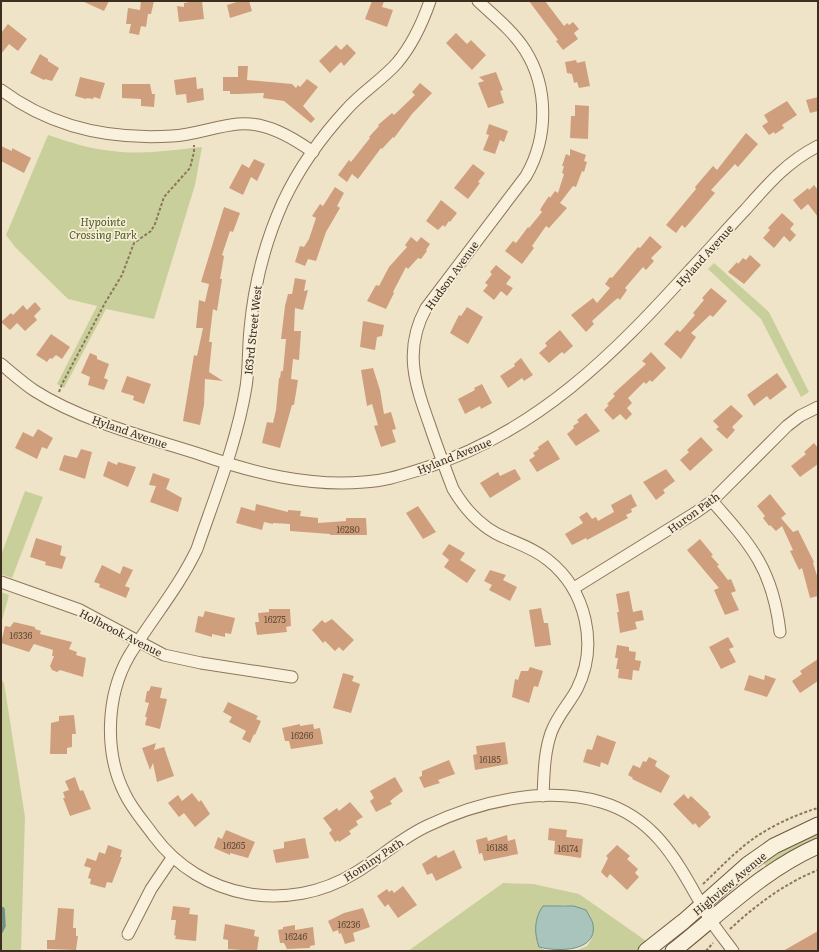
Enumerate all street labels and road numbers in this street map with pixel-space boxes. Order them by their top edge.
street label: Hyland Avenue [672,220,737,290]
street label: Hudson Avenue [420,237,482,313]
street label: 163rd Street West [239,284,265,376]
street label: Hyland Avenue [90,411,170,452]
street label: Hyland Avenue [414,433,494,477]
street label: Huron Path [664,488,722,536]
street label: Holbrook Avenue [77,604,165,660]
street label: Hominy Path [340,834,406,884]
street label: Highview Avenue [689,847,770,919]

